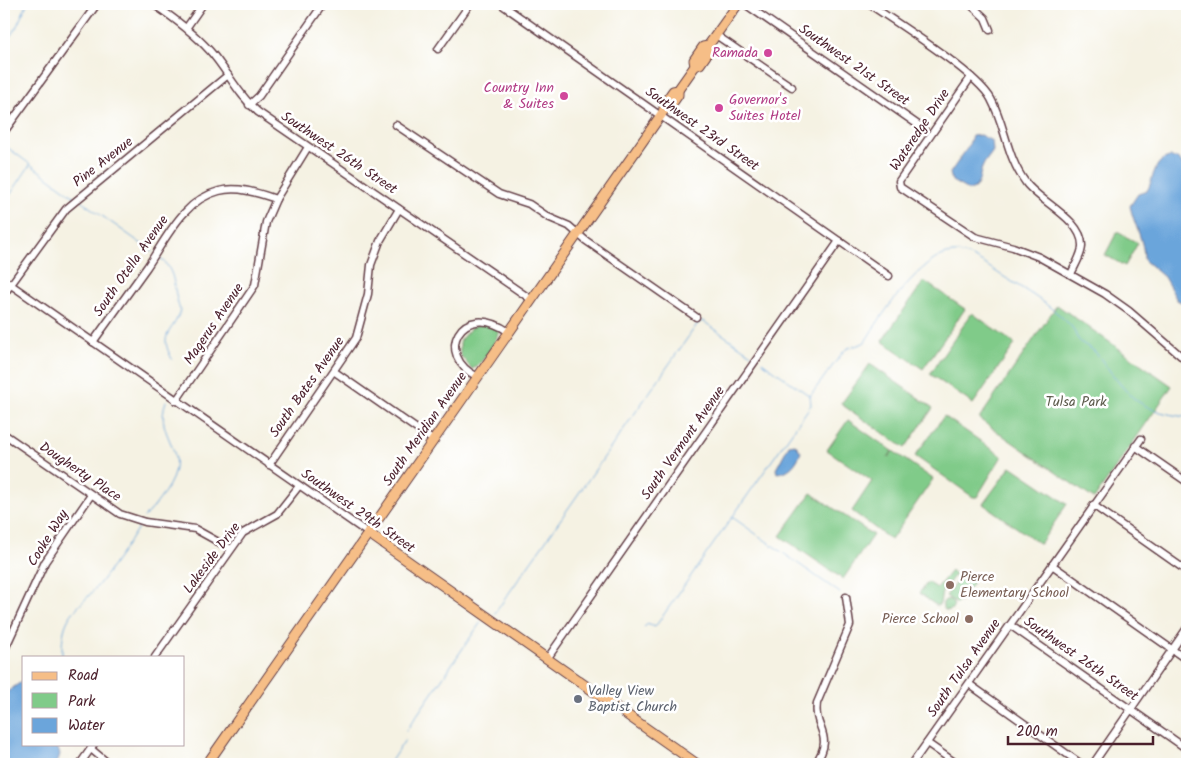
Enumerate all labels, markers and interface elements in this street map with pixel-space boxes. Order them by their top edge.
street label: Southwest 21st Street [794,18,915,112]
place label: Ramada [712,42,758,64]
marker: Ramada [762,47,774,59]
place label: Country Inn & Suites [484,77,554,115]
street label: Southwest 23rd Street [640,81,764,177]
street label: Wateredge Drive [884,84,956,175]
place label: Governor's Suites Hotel [729,89,801,127]
marker: Country Inn & Suites [558,90,570,102]
marker: Governor's Suites Hotel [713,102,725,114]
street label: Southwest 26th Street [276,106,402,200]
street label: Pine Avenue [68,131,139,193]
street label: South Otella Avenue [88,210,175,321]
street label: Magerus Avenue [178,278,250,369]
street label: South Bates Avenue [264,331,351,442]
street label: South Meridian Avenue [377,367,473,491]
street label: South Vermont Avenue [635,381,731,504]
park label: Tulsa Park [1045,391,1107,413]
street label: Dougherty Place [35,436,126,508]
street label: Southwest 29th Street [296,463,420,559]
street label: Cooke Way [22,505,74,571]
street label: Lakeside Drive [178,517,247,598]
place label: Pierce Elementary School [960,566,1069,604]
marker: Pierce Elementary School [944,579,956,591]
place label: Pierce School [882,608,960,630]
street label: Southwest 26th Street [1019,611,1144,707]
marker: Pierce School [963,613,975,625]
street label: South Tulsa Avenue [922,614,1007,722]
legend [22,656,185,746]
text: Road [68,664,99,688]
place label: Valley View Baptist Church [588,680,677,718]
text: Park [68,690,96,714]
marker: Valley View Baptist Church [572,693,584,705]
scale bar [1008,713,1154,745]
text: Water [68,714,105,738]
text: 200 m [1016,720,1058,744]

